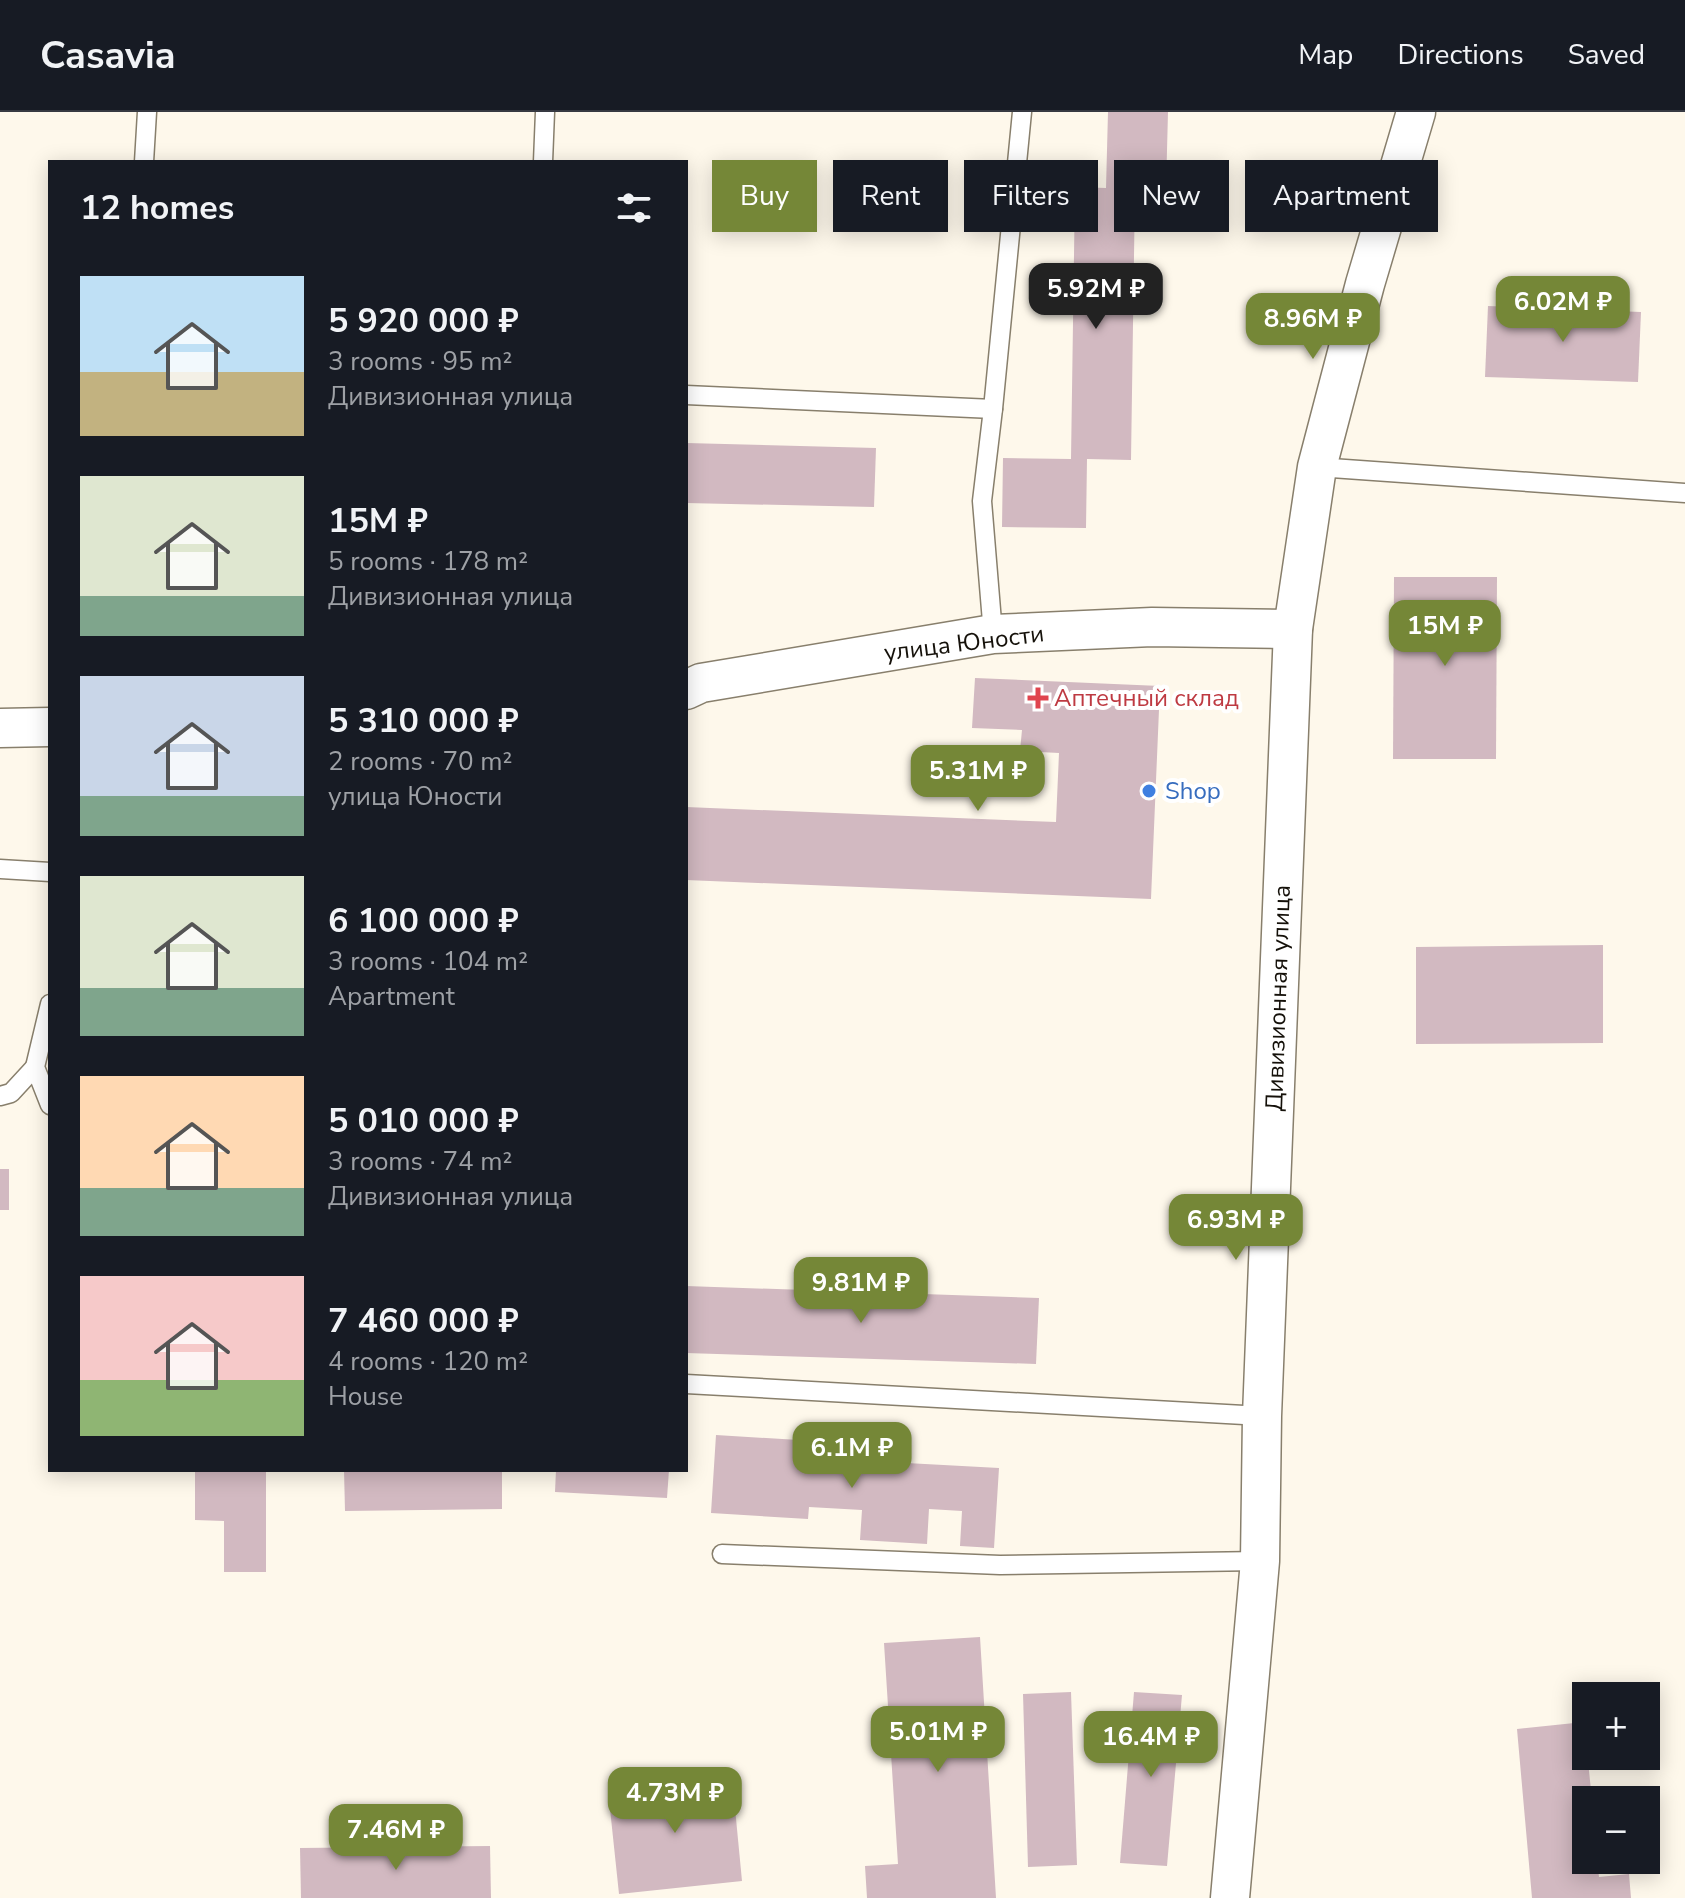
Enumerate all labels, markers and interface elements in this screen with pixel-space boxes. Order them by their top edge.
text: Casavia [40,30,176,81]
text: Map [1298,36,1353,74]
text: Directions [1397,36,1524,74]
text: Saved [1568,36,1645,74]
chip: Buy [712,160,817,232]
chip: Rent [833,160,948,232]
chip: Filters [964,160,1098,232]
chip: New [1114,160,1229,232]
chip: Apartment [1245,160,1438,232]
text: 12 homes [80,185,234,231]
icon: filters [612,186,656,230]
pin: 5.92M ₽ [1022,263,1170,331]
text: 5.92M ₽ [1047,271,1145,306]
pin: 6.02M ₽ [1489,276,1637,344]
text: 6.02M ₽ [1514,284,1612,319]
pin: 8.96M ₽ [1239,293,1387,361]
text: 5 920 000 ₽ [328,298,519,344]
text: 8.96M ₽ [1264,301,1362,336]
icon: home [144,308,240,404]
text: 3 rooms · 95 m² [328,344,512,379]
text: Дивизионная улица [328,379,573,414]
text: 15M ₽ [328,498,428,544]
icon: home [144,508,240,604]
text: 5 rooms · 178 m² [328,544,528,579]
text: Дивизионная улица [328,579,573,614]
pin: 15M ₽ [1389,600,1501,668]
text: 15M ₽ [1407,608,1483,643]
street label: улица Юности [882,617,1046,669]
place label: Аптечный склад [1054,682,1239,714]
marker: Аптечный склад [1029,689,1047,707]
text: 5 310 000 ₽ [328,698,519,744]
icon: home [144,708,240,804]
text: 2 rooms · 70 m² [328,744,512,779]
pin: 5.31M ₽ [904,745,1052,813]
text: 5.31M ₽ [929,753,1027,788]
place label: Shop [1165,775,1221,807]
text: улица Юности [328,779,503,814]
marker: Shop [1140,782,1158,800]
street label: Дивизионная улица [1258,884,1298,1112]
text: 6 100 000 ₽ [328,898,519,944]
icon: home [144,908,240,1004]
text: 3 rooms · 104 m² [328,944,528,979]
text: Apartment [328,979,455,1014]
text: 5 010 000 ₽ [328,1098,519,1144]
icon: home [144,1108,240,1204]
text: 3 rooms · 74 m² [328,1144,512,1179]
text: Дивизионная улица [328,1179,573,1214]
pin: 6.93M ₽ [1162,1194,1310,1262]
text: 6.93M ₽ [1187,1202,1285,1237]
pin: 9.81M ₽ [787,1257,935,1325]
text: 9.81M ₽ [812,1265,910,1300]
text: 7 460 000 ₽ [328,1298,519,1344]
icon: home [144,1308,240,1404]
text: 4 rooms · 120 m² [328,1344,528,1379]
text: House [328,1379,403,1414]
pin: 6.1M ₽ [787,1422,917,1490]
text: 6.1M ₽ [811,1430,893,1465]
map controls [1572,1682,1660,1874]
button: + [1572,1682,1660,1770]
pin: 5.01M ₽ [864,1706,1012,1774]
pin: 16.4M ₽ [1077,1711,1225,1779]
text: 5.01M ₽ [889,1714,987,1749]
text: 16.4M ₽ [1102,1719,1200,1754]
pin: 4.73M ₽ [601,1767,749,1835]
text: 4.73M ₽ [626,1775,724,1810]
button: − [1572,1786,1660,1874]
pin: 7.46M ₽ [322,1804,470,1872]
text: 7.46M ₽ [347,1812,445,1847]

